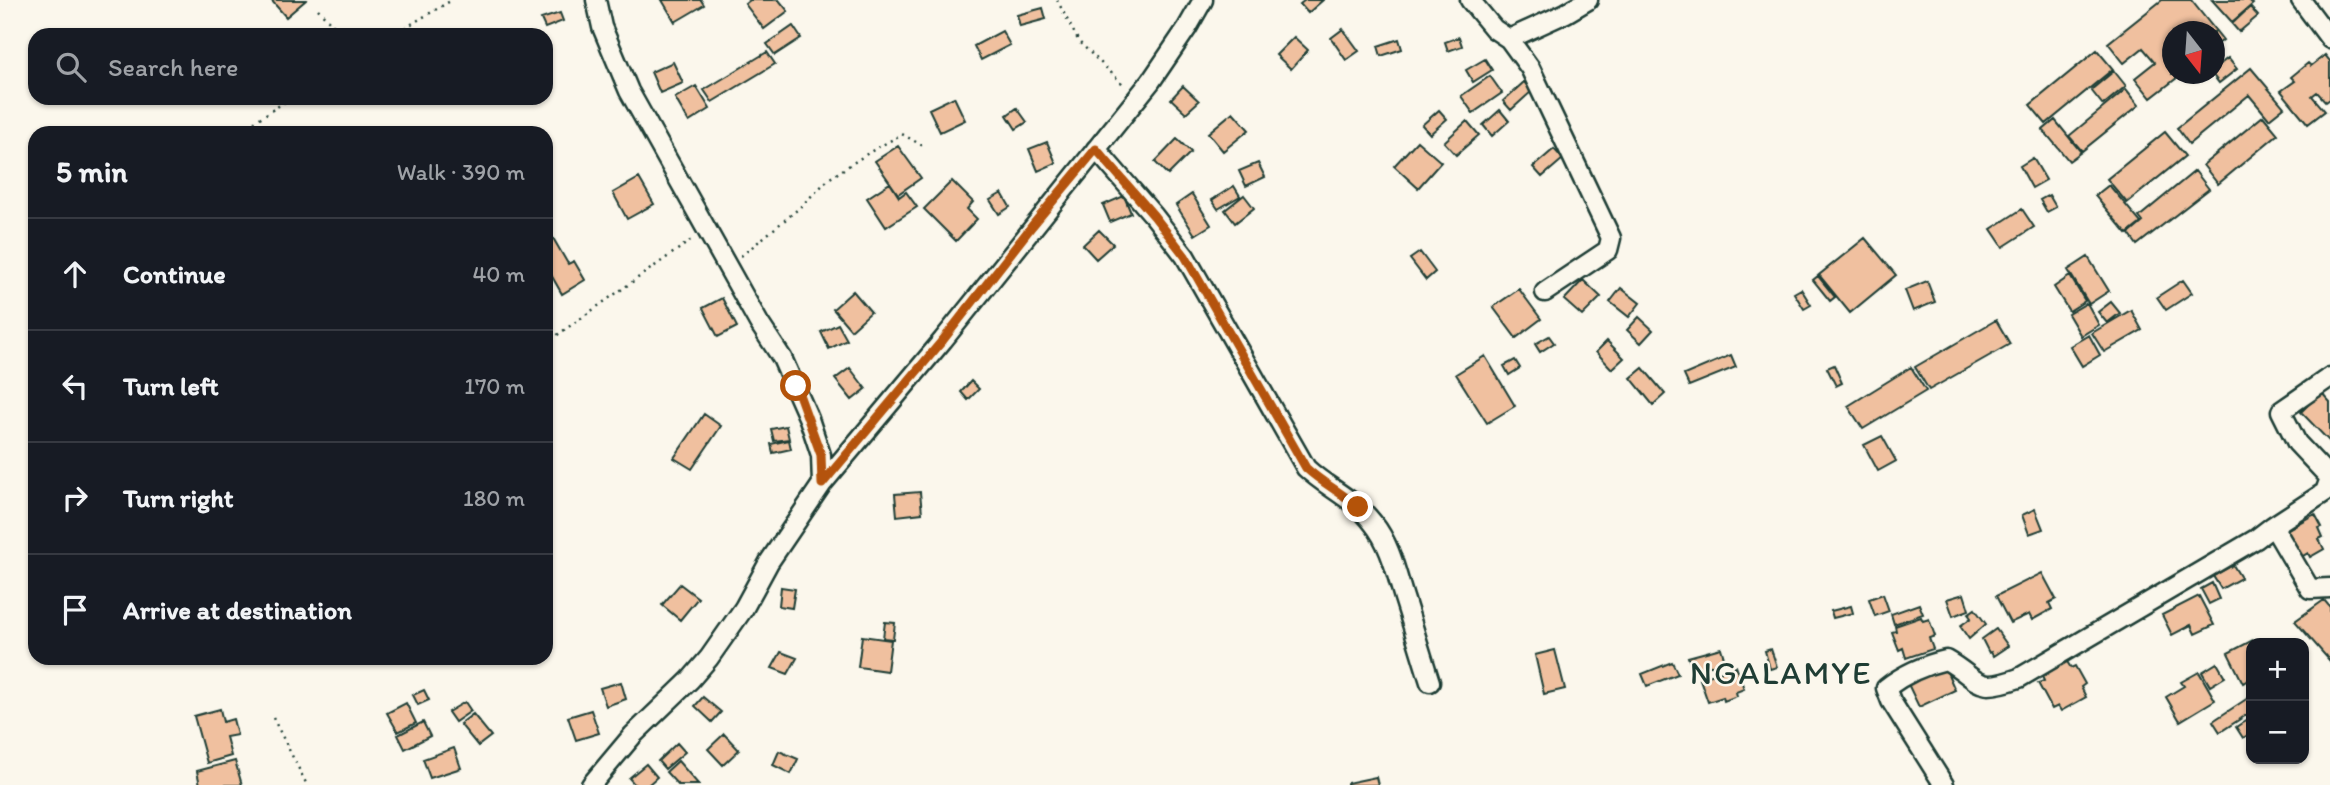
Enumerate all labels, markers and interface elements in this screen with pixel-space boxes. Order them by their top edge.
north arrow [2162,21,2225,84]
search box [28,28,553,105]
icon: search [52,48,90,86]
text: Search here [108,51,238,83]
text: 5 min [56,153,127,190]
text: Walk · 390 m [397,158,525,186]
icon: ahead [56,255,94,293]
text: Continue [123,258,226,290]
text: 40 m [472,260,525,288]
icon: left [56,367,94,405]
text: Turn left [123,370,219,402]
route start [780,370,811,401]
text: 170 m [464,372,525,400]
icon: right [56,479,94,517]
text: Turn right [123,482,234,514]
text: 180 m [463,484,525,512]
route end [1342,491,1373,522]
icon: arrive [56,591,94,629]
text: Arrive at destination [123,594,352,626]
map controls [2246,638,2309,764]
button: + [2246,638,2309,701]
district label: NGALAMYE [1690,653,1872,692]
button: − [2246,701,2309,764]

